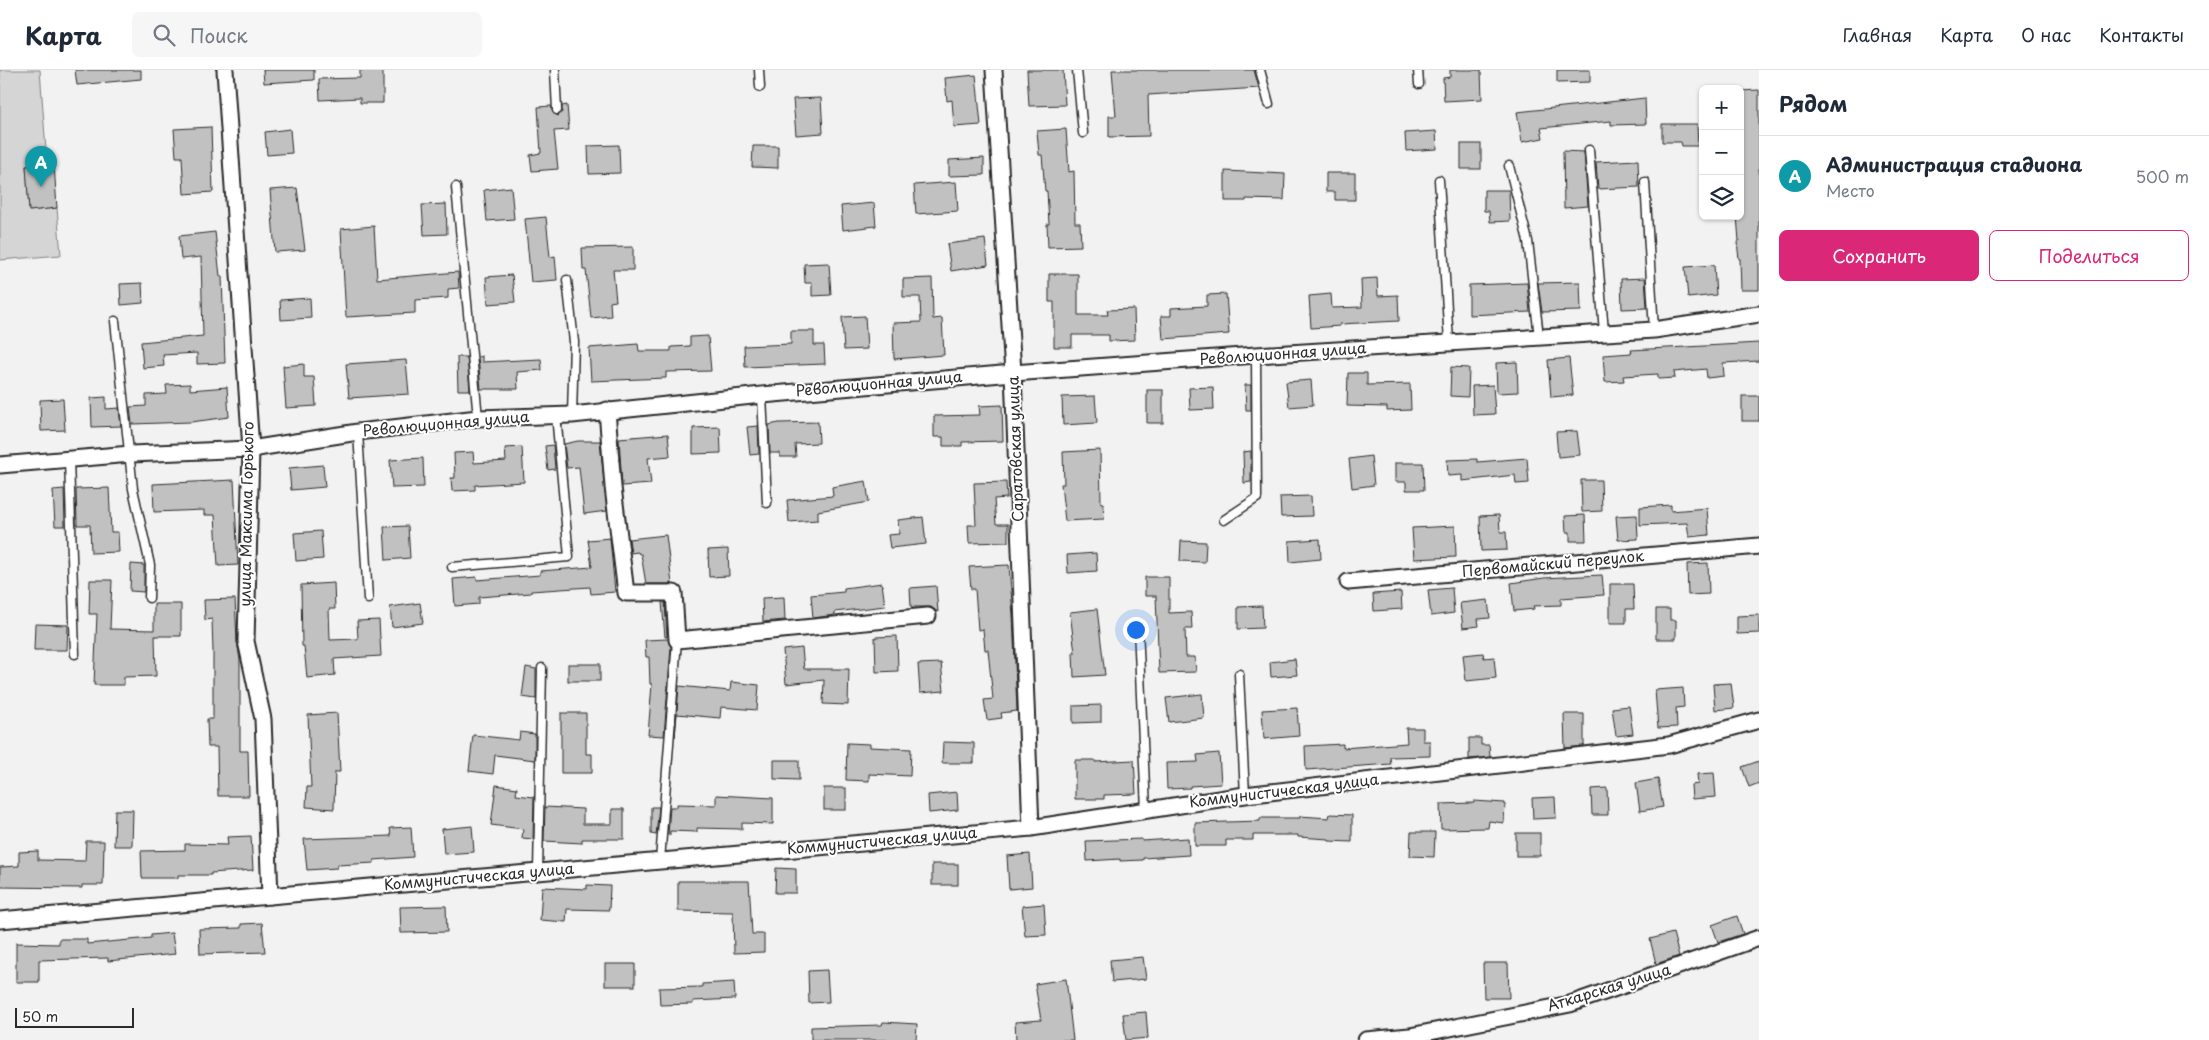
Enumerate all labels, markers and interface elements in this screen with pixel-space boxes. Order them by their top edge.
search box [132,12,482,57]
text: Карта [25,17,102,53]
icon: search [150,21,178,49]
text: Поиск [190,21,248,49]
text: Главная [1843,21,1912,48]
text: Карта [1940,21,1993,48]
text: О нас [2021,21,2071,48]
text: Контакты [2099,21,2184,48]
map controls [1699,85,1744,220]
button: + [1699,85,1744,130]
text: Рядом [1779,87,1847,119]
button: − [1699,130,1744,175]
pin: A [25,146,57,187]
text: Администрация стадиона [1826,150,2082,178]
text: A [1789,164,1801,188]
text: 500 m [2136,164,2189,188]
button: layers [1699,175,1744,220]
text: Место [1826,178,1875,202]
button: Сохранить [1779,230,1979,281]
button: Поделиться [1989,230,2189,281]
street label: Революционная улица [1199,335,1368,370]
street label: Революционная улица [795,364,964,401]
street label: Саратовская улица [1000,375,1029,522]
street label: Революционная улица [362,404,531,441]
street label: улица Максима Горького [232,421,259,607]
street label: Первомайский переулок [1461,543,1645,582]
your location [1123,617,1149,643]
street label: Коммунистическая улица [1188,766,1380,813]
street label: Коммунистическая улица [786,820,978,859]
street label: Коммунистическая улица [383,856,575,895]
street label: Аткарская улица [1544,957,1674,1016]
scale bar [15,1005,134,1028]
text: 50 m [22,1006,58,1027]

